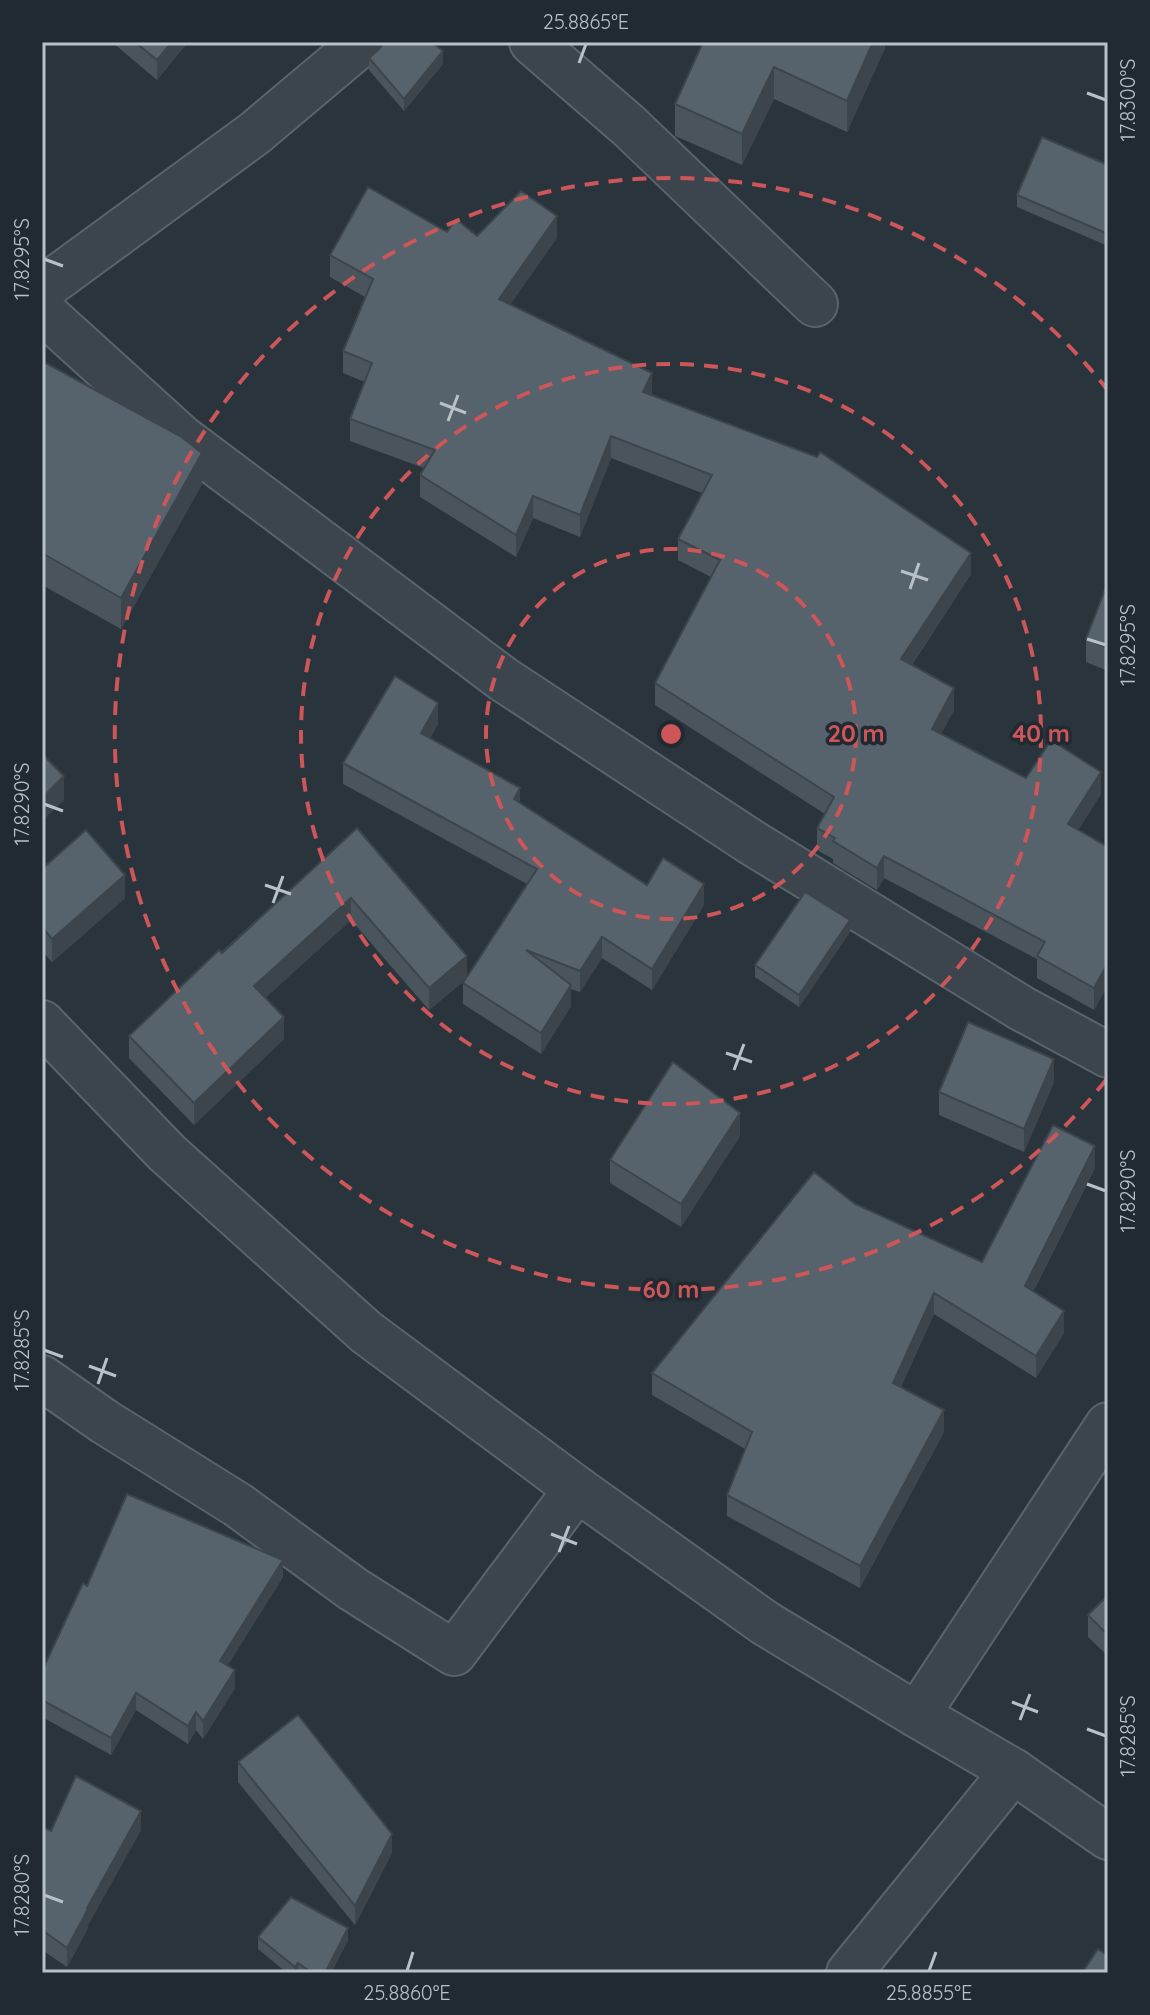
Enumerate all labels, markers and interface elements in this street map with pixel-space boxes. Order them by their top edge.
text: 25.8865°E [543,9,629,34]
text: 17.8300°S [1115,59,1140,142]
text: 17.8295°S [9,218,34,300]
text: 17.8295°S [1115,604,1140,686]
text: 20 m [827,718,885,748]
text: 40 m [1012,718,1070,748]
centre of rings [657,720,685,748]
text: 17.8290°S [9,763,34,845]
text: 17.8290°S [1115,1150,1140,1232]
text: 60 m [643,1274,699,1304]
text: 17.8285°S [9,1309,34,1391]
text: 17.8285°S [1115,1695,1140,1777]
text: 17.8280°S [9,1854,34,1936]
text: 25.8860°E [363,1980,451,2005]
text: 25.8855°E [886,1980,972,2005]

